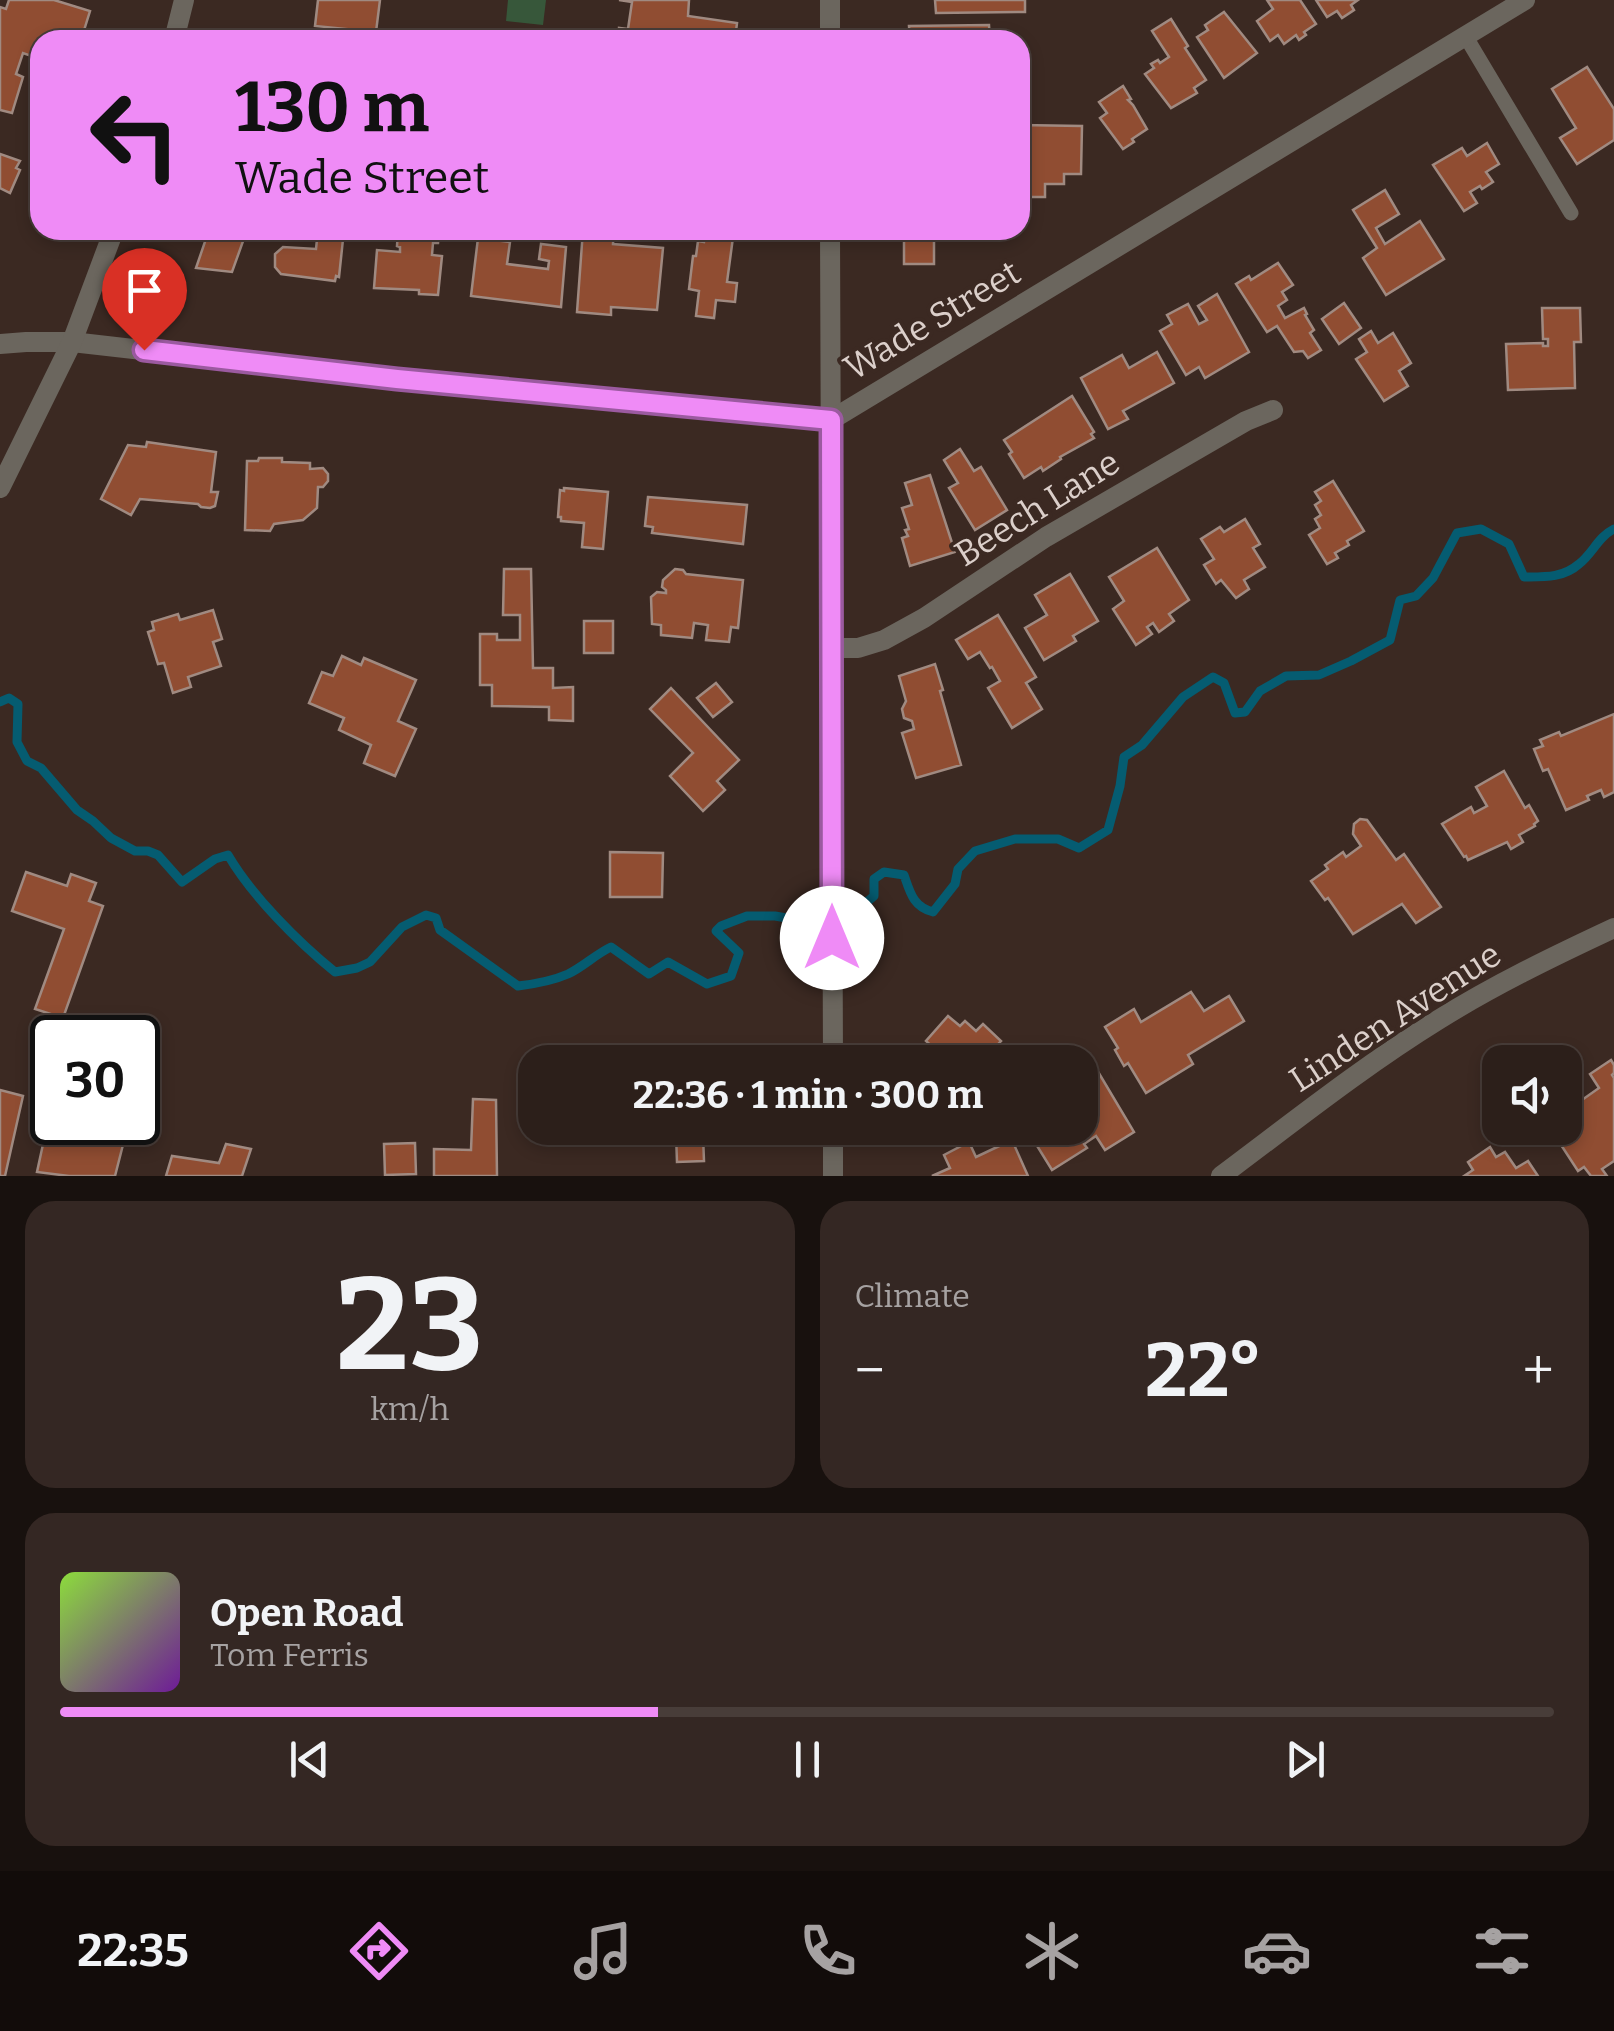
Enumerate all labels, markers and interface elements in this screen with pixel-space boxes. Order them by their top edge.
text: 130 m [235,66,429,150]
icon: left [70,70,200,200]
text: Wade Street [235,151,489,205]
pin [102,248,187,351]
street label: Wade Street [836,251,1028,389]
icon: arrive [117,263,172,318]
street label: Beech Lane [947,441,1127,575]
position arrow [780,886,884,990]
street label: Linden Avenue [1281,933,1509,1101]
speed limit sign: 30 [30,1015,160,1145]
map controls [1482,1045,1582,1145]
button: sound [1482,1045,1582,1145]
text: 22:36 · 1 min · 300 m [633,1072,983,1118]
text: 23 [336,1247,484,1403]
text: Climate [855,1277,970,1315]
text: 22° [1145,1326,1262,1416]
text: − [855,1338,885,1404]
text: + [1523,1338,1554,1404]
text: km/h [370,1390,449,1428]
text: Open Road [210,1590,403,1636]
text: Tom Ferris [210,1636,369,1674]
icon: previous [282,1732,337,1787]
icon: pause [780,1732,835,1787]
icon: next [1278,1732,1333,1787]
icon: directions [344,1916,414,1986]
icon: music [568,1916,638,1986]
icon: phone [793,1916,863,1986]
icon: climate [1017,1916,1087,1986]
icon: car [1242,1916,1312,1986]
icon: filters [1467,1916,1537,1986]
text: 22:35 [77,1924,189,1978]

